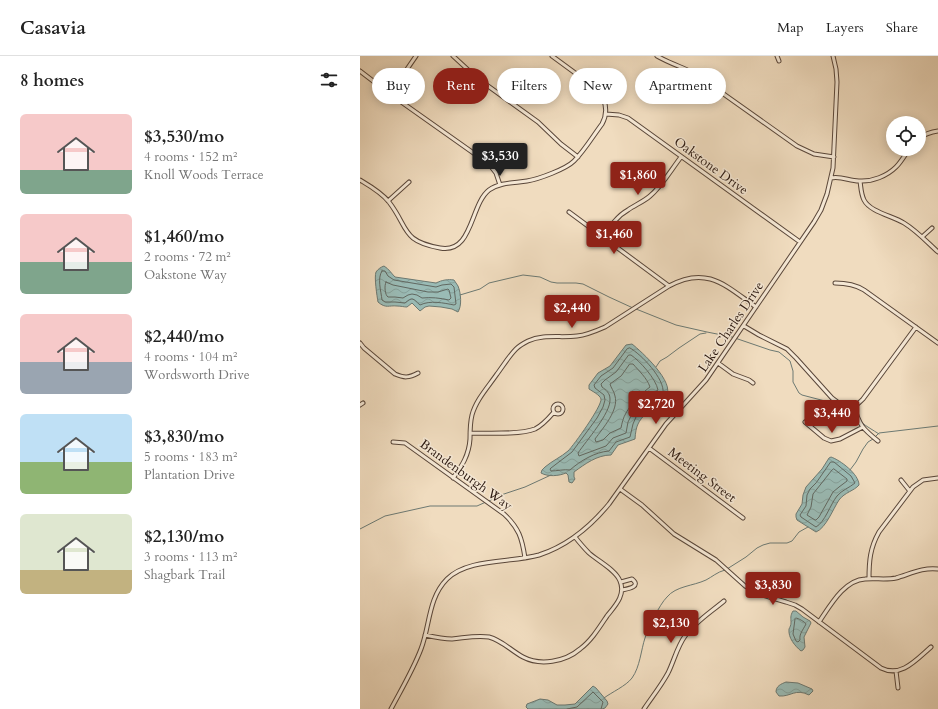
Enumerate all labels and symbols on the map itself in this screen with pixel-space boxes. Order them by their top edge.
street label: Oakstone Drive [670,133,752,199]
pin: $3,530 [467,143,533,177]
pin: $1,860 [605,162,671,196]
pin: $1,460 [581,221,647,255]
street label: Lake Charles Drive [694,278,768,376]
pin: $2,440 [539,295,605,329]
pin: $2,720 [623,391,689,425]
pin: $3,440 [799,400,865,434]
street label: Brandenburgh Way [416,435,516,515]
street label: Meeting Street [664,443,740,507]
pin: $3,830 [740,572,806,606]
pin: $2,130 [638,610,704,644]

